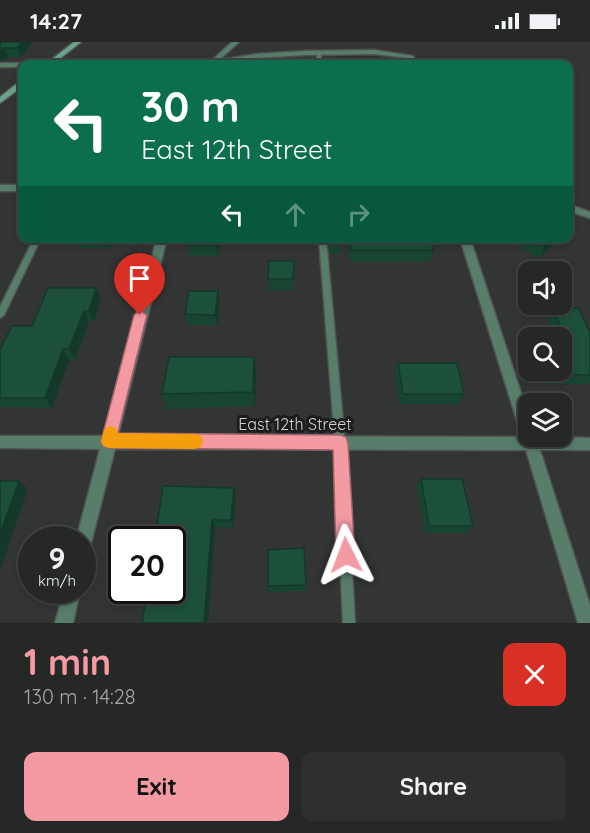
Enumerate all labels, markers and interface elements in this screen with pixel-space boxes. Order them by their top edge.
text: 14:27 [30,7,82,35]
text: 30 m [141,80,240,133]
icon: left [42,84,120,162]
text: East 12th Street [141,132,332,166]
icon: left [216,198,249,231]
icon: ahead [279,198,312,231]
icon: right [342,198,375,231]
pin [114,253,165,315]
map controls [518,261,572,447]
button: sound [518,261,572,315]
icon: arrive [123,262,156,295]
button: search [518,327,572,381]
button: layers [518,393,572,447]
street label: East 12th Street [238,414,352,434]
position arrow [314,523,378,587]
speed limit sign: 20 [108,526,186,604]
text: 9 [48,539,66,577]
text: km/h [38,571,76,590]
text: 1 min [24,639,111,684]
button: close [503,643,566,706]
text: 130 m · 14:28 [24,684,136,709]
button: Exit [24,752,289,821]
button: Share [301,752,566,821]

